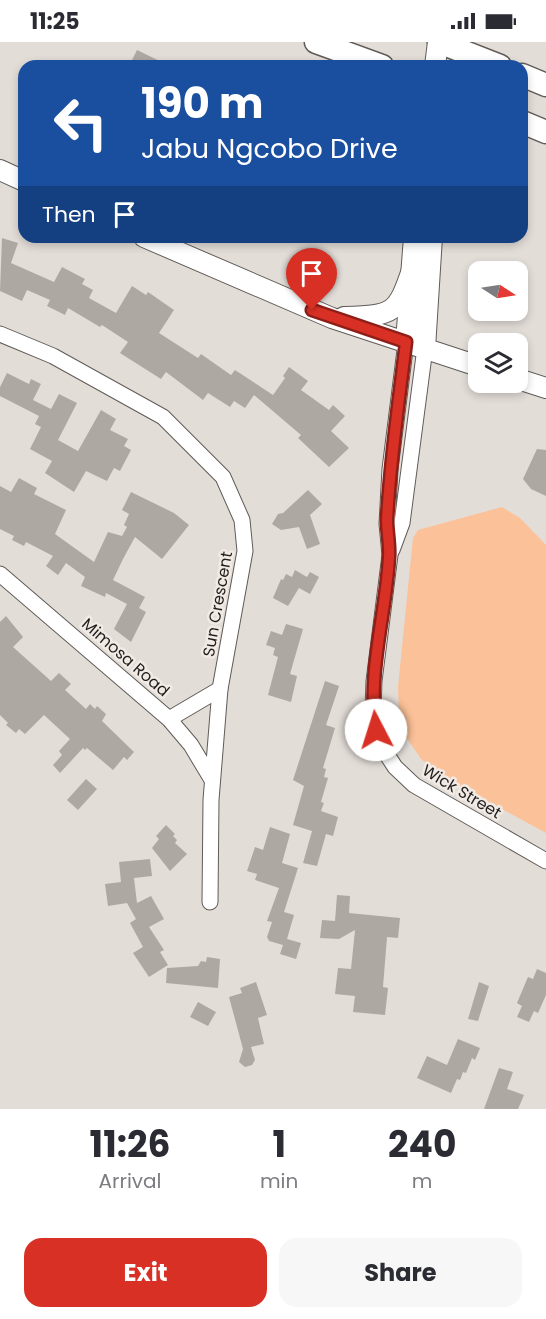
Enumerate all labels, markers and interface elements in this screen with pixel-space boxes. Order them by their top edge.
text: 11:25 [30,6,80,37]
text: 190 m [141,74,263,133]
icon: left [42,84,120,162]
text: Jabu Ngcobo Drive [141,130,398,167]
icon: arrive [108,198,141,231]
text: Then [42,199,96,230]
pin [286,248,337,310]
icon: arrive [295,257,328,290]
north arrow [468,261,528,321]
map controls [468,261,528,393]
button: layers [468,333,528,393]
street label: Sun Crescent [197,550,238,658]
street label: Mimosa Road [77,613,175,702]
position arrow [344,698,408,762]
street label: Wick Street [418,759,506,824]
text: 11:26 [90,1119,170,1170]
text: 1 [272,1119,286,1170]
text: 240 [388,1119,456,1170]
text: Arrival [99,1167,162,1195]
text: min [260,1167,298,1195]
text: m [412,1167,432,1195]
button: Exit [24,1238,267,1307]
button: Share [279,1238,522,1307]

